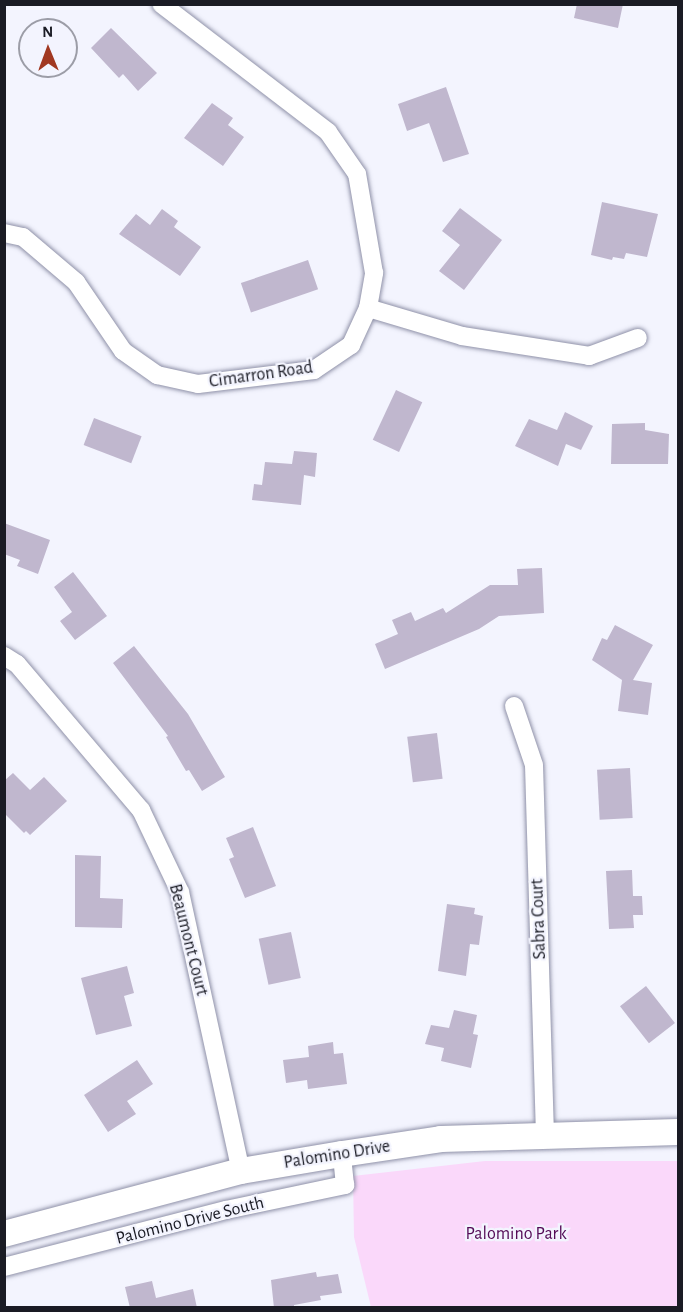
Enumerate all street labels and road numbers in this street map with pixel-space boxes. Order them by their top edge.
street label: Cimarron Road [208,357,314,393]
street label: Sabra Court [527,878,551,960]
street label: Beaumont Court [164,882,212,998]
street label: Palomino Drive [282,1136,392,1174]
street label: Palomino Drive South [114,1192,266,1250]

